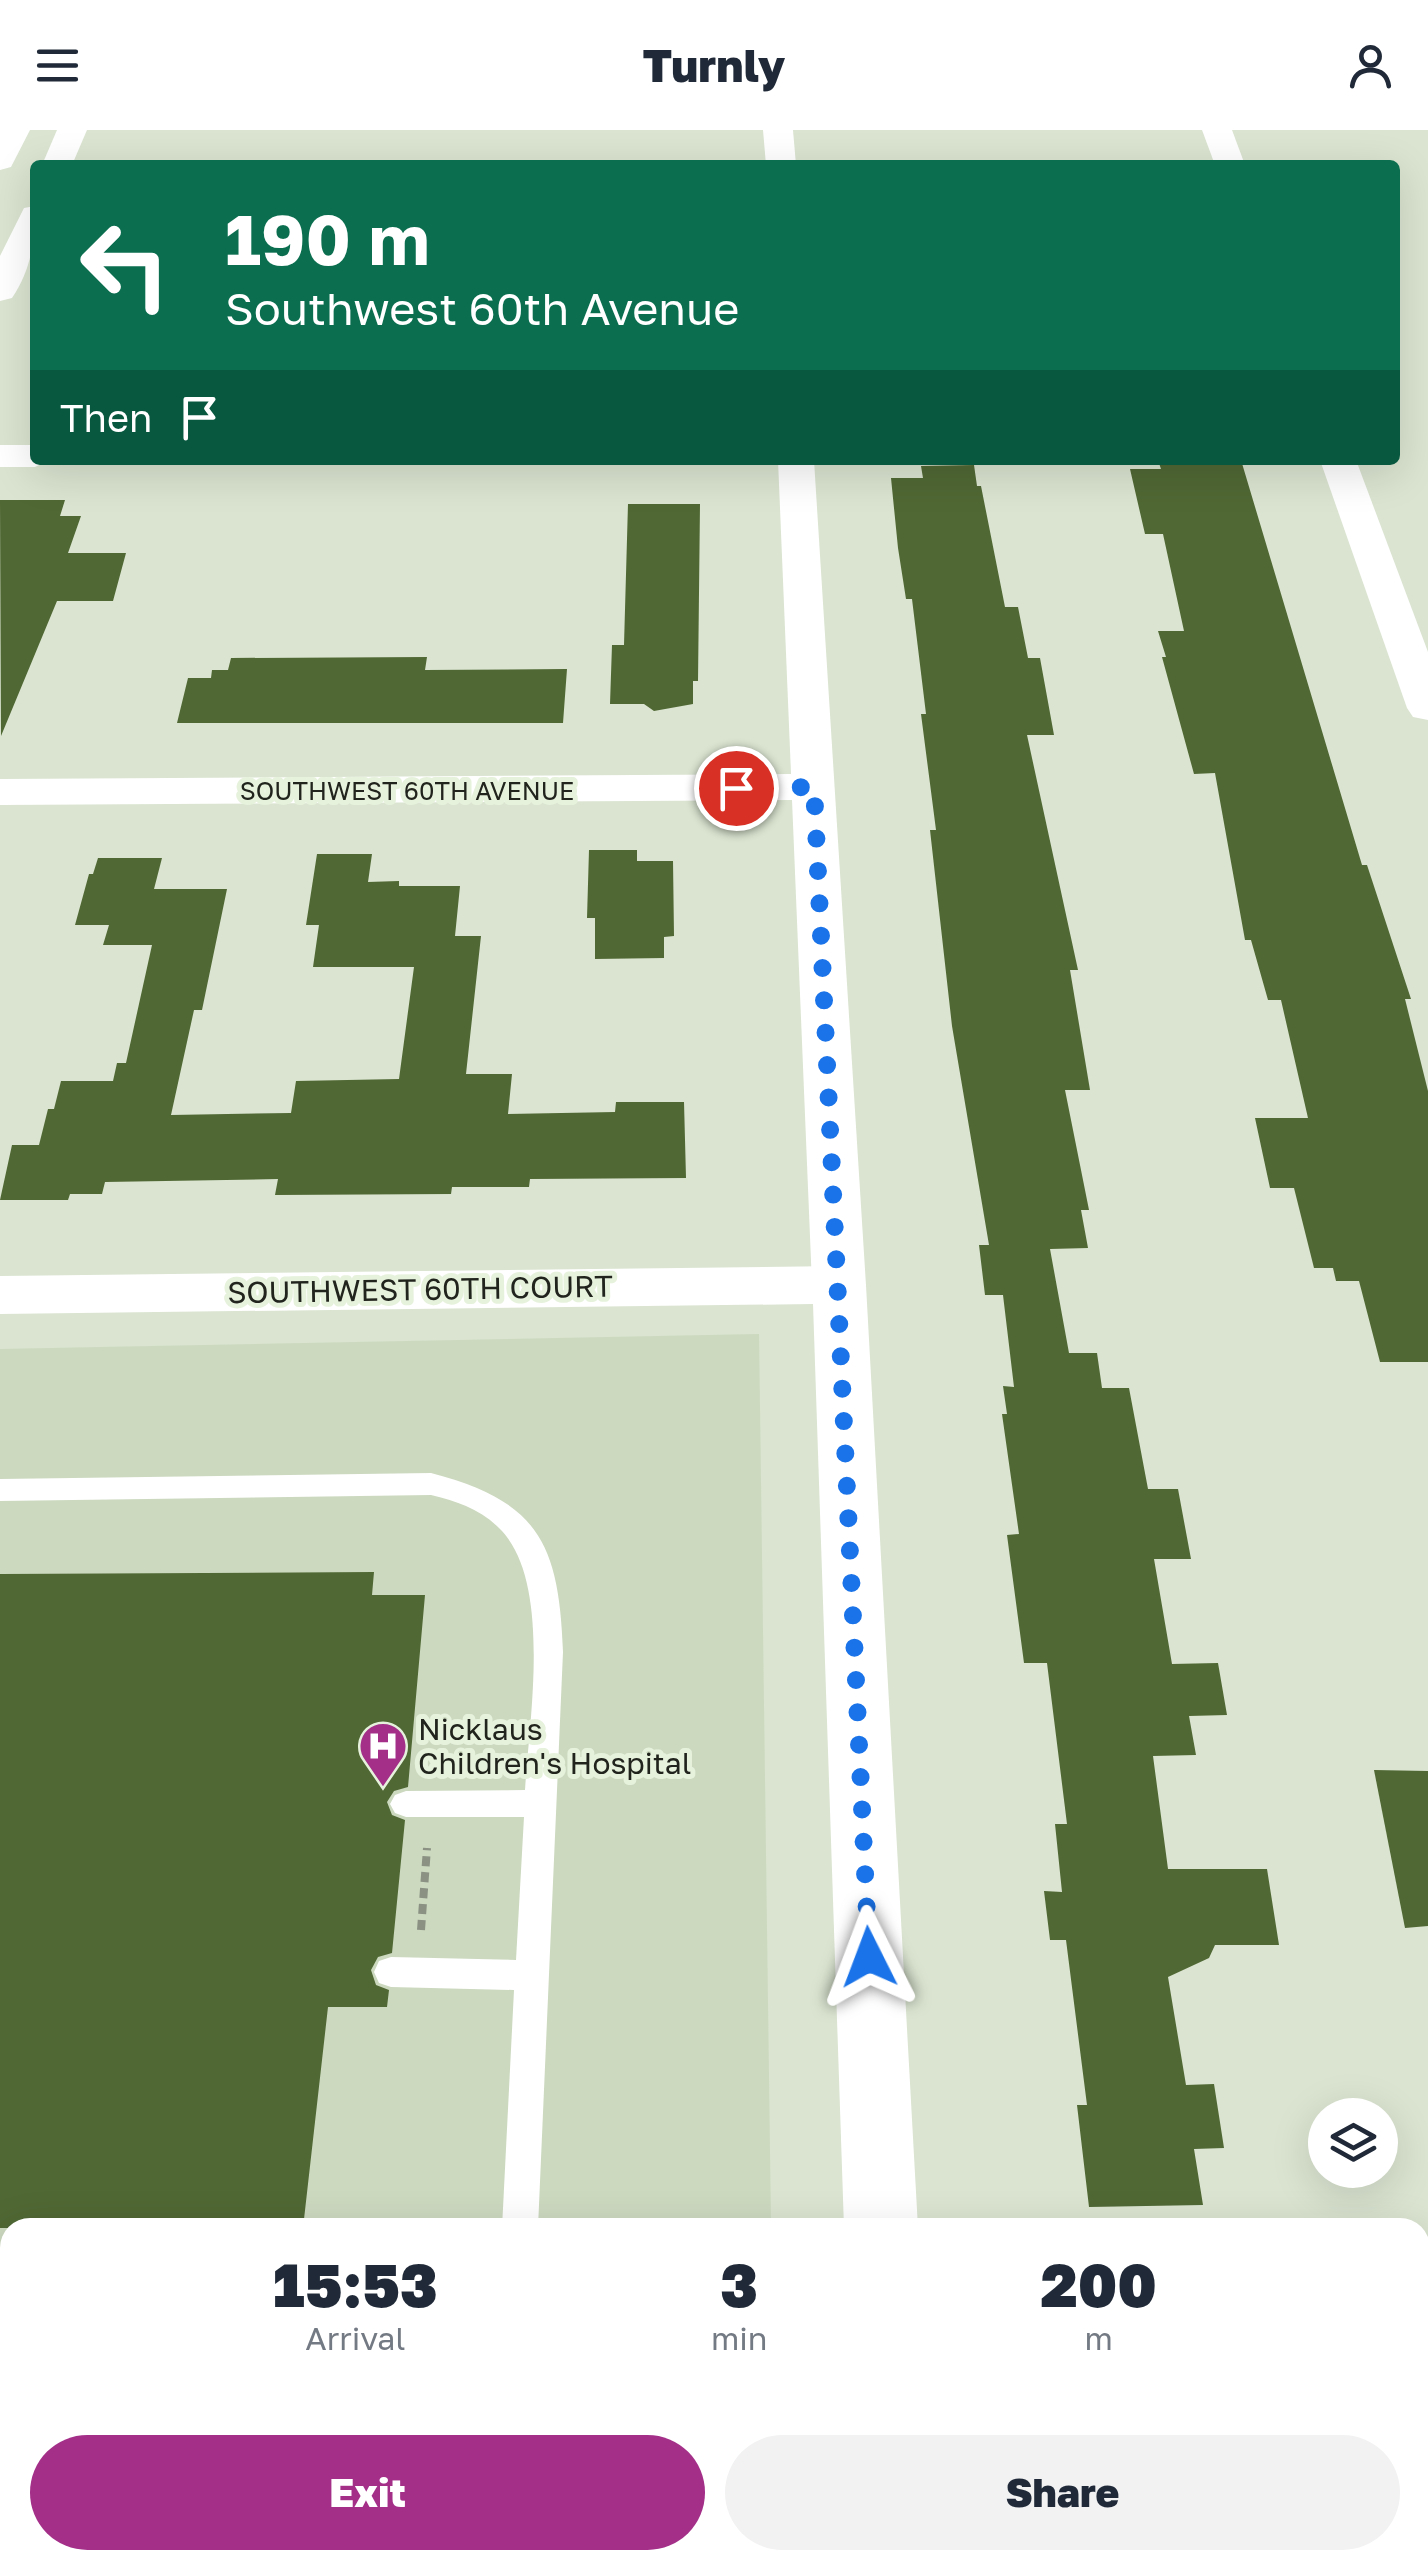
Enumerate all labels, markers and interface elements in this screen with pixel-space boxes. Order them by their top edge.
icon: menu [30,38,85,93]
text: Turnly [643,38,785,92]
icon: person [1343,38,1398,93]
text: 190 m [225,196,430,280]
icon: left [60,200,190,330]
text: Southwest 60th Avenue [225,281,739,335]
icon: arrive [172,390,227,445]
text: Then [60,395,152,440]
pin [694,746,779,831]
icon: arrive [709,761,764,816]
street label: SOUTHWEST 60TH AVENUE [240,775,574,806]
street label: SOUTHWEST 60TH COURT [227,1268,613,1310]
place label: Nicklaus Children's Hospital [418,1711,691,1781]
hospital icon: Nicklaus Children's Hospital [357,1720,409,1788]
position arrow [817,1905,921,2009]
map controls [1308,2098,1398,2188]
button: layers [1308,2098,1398,2188]
text: 15:53 [273,2248,438,2320]
text: 3 [720,2248,758,2320]
text: 200 [1041,2248,1157,2320]
text: Arrival [305,2319,406,2357]
text: min [711,2319,768,2357]
text: m [1085,2319,1113,2357]
button: Exit [30,2435,705,2550]
button: Share [725,2435,1400,2550]

